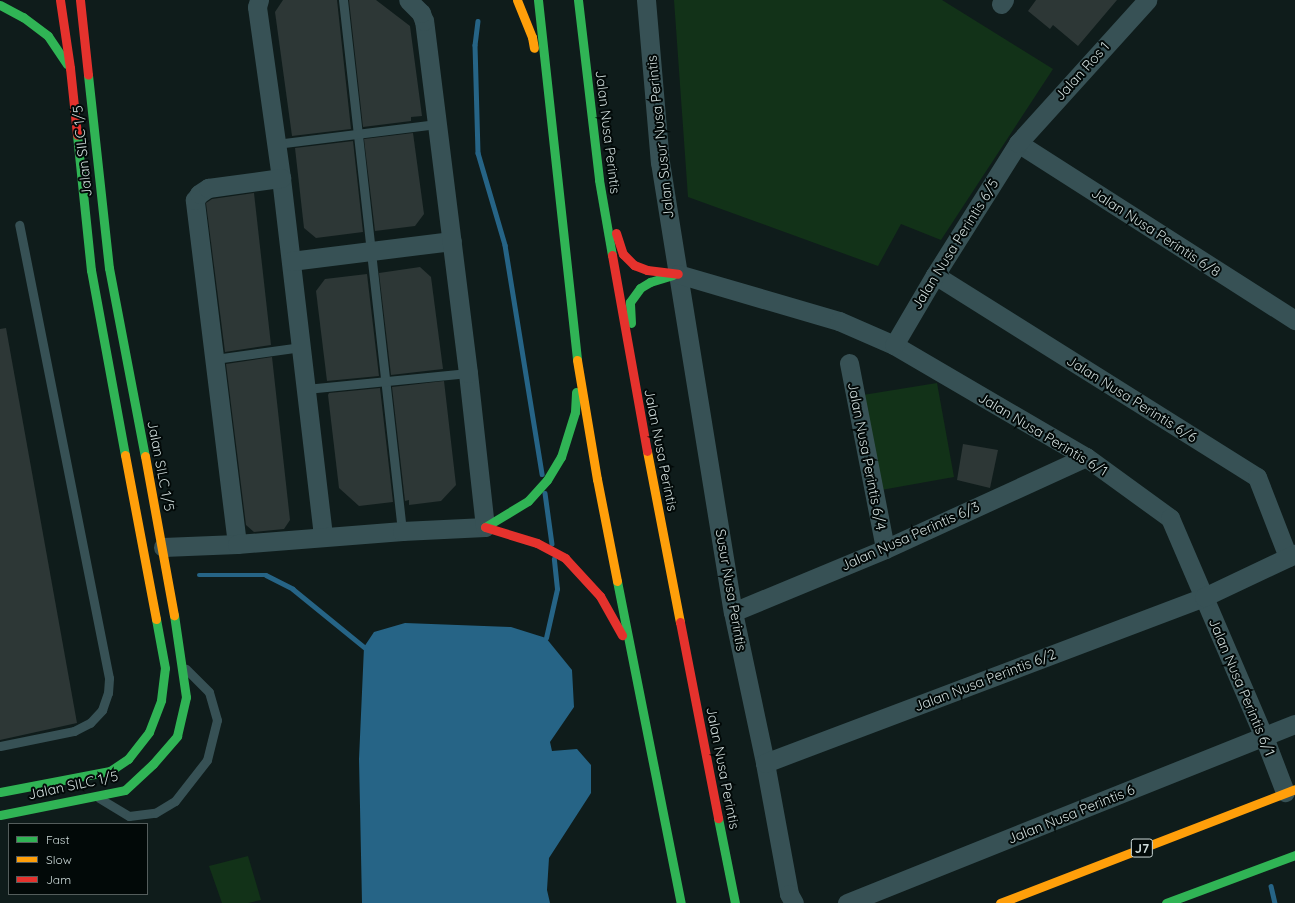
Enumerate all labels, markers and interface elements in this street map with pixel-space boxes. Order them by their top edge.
street label: Jalan Ros 1 [1051,38,1113,104]
street label: Jalan Susur Nusa Perintis [643,55,677,219]
street label: Jalan Nusa Perintis [592,69,624,195]
street label: Jalan SILC 1/5 [69,104,95,198]
street label: Jalan Nusa Perintis 6/5 [908,176,1002,312]
street label: Jalan Nusa Perintis 6/8 [1088,184,1224,280]
street label: Jalan Nusa Perintis 6/6 [1064,352,1200,446]
street label: Jalan Nusa Perintis 6/4 [844,381,890,531]
street label: Jalan Nusa Perintis [641,387,681,513]
street label: Jalan Nusa Perintis 6/1 [975,389,1111,479]
street label: Jalan SILC 1/5 [144,419,178,513]
street label: Jalan Nusa Perintis 6/3 [838,498,982,574]
street label: Susur Nusa Perintis [712,528,750,652]
street label: Jalan Nusa Perintis 6/1 [1205,616,1279,758]
street label: Jalan Nusa Perintis 6/2 [912,645,1058,715]
street label: Jalan Nusa Perintis [703,705,743,831]
street label: Jalan SILC 1/5 [26,767,120,803]
street label: Jalan Nusa Perintis 6 [1005,781,1137,847]
legend [8,823,148,895]
text: Fast [46,832,70,847]
road number: J7 [1130,837,1154,859]
text: Slow [46,852,72,867]
text: Jam [46,872,71,887]

